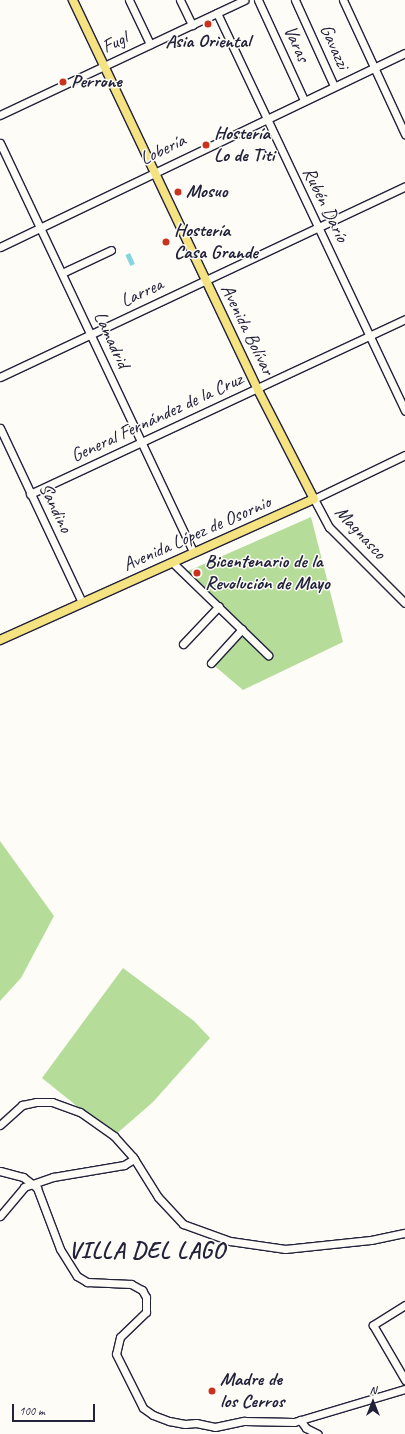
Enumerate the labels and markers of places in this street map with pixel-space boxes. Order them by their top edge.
marker: Asia Oriental [203,19,213,29]
place label: Asia Oriental [165,31,251,53]
place label: Perrone [71,71,121,93]
marker: Perrone [58,77,68,87]
place label: Hostería Lo de Titi [214,123,275,167]
marker: Hostería Lo de Titi [201,140,211,150]
place label: Mosuo [186,181,227,203]
marker: Mosuo [173,187,183,197]
place label: Hostería Casa Grande [174,220,258,264]
marker: Hostería Casa Grande [161,237,171,247]
place label: Bicentenario de la Revolución de Mayo [205,551,330,595]
marker: Bicentenario de la Revolución de Mayo [192,568,202,578]
place label: Madre de los Cerros [220,1369,284,1413]
marker: Madre de los Cerros [207,1386,217,1396]

